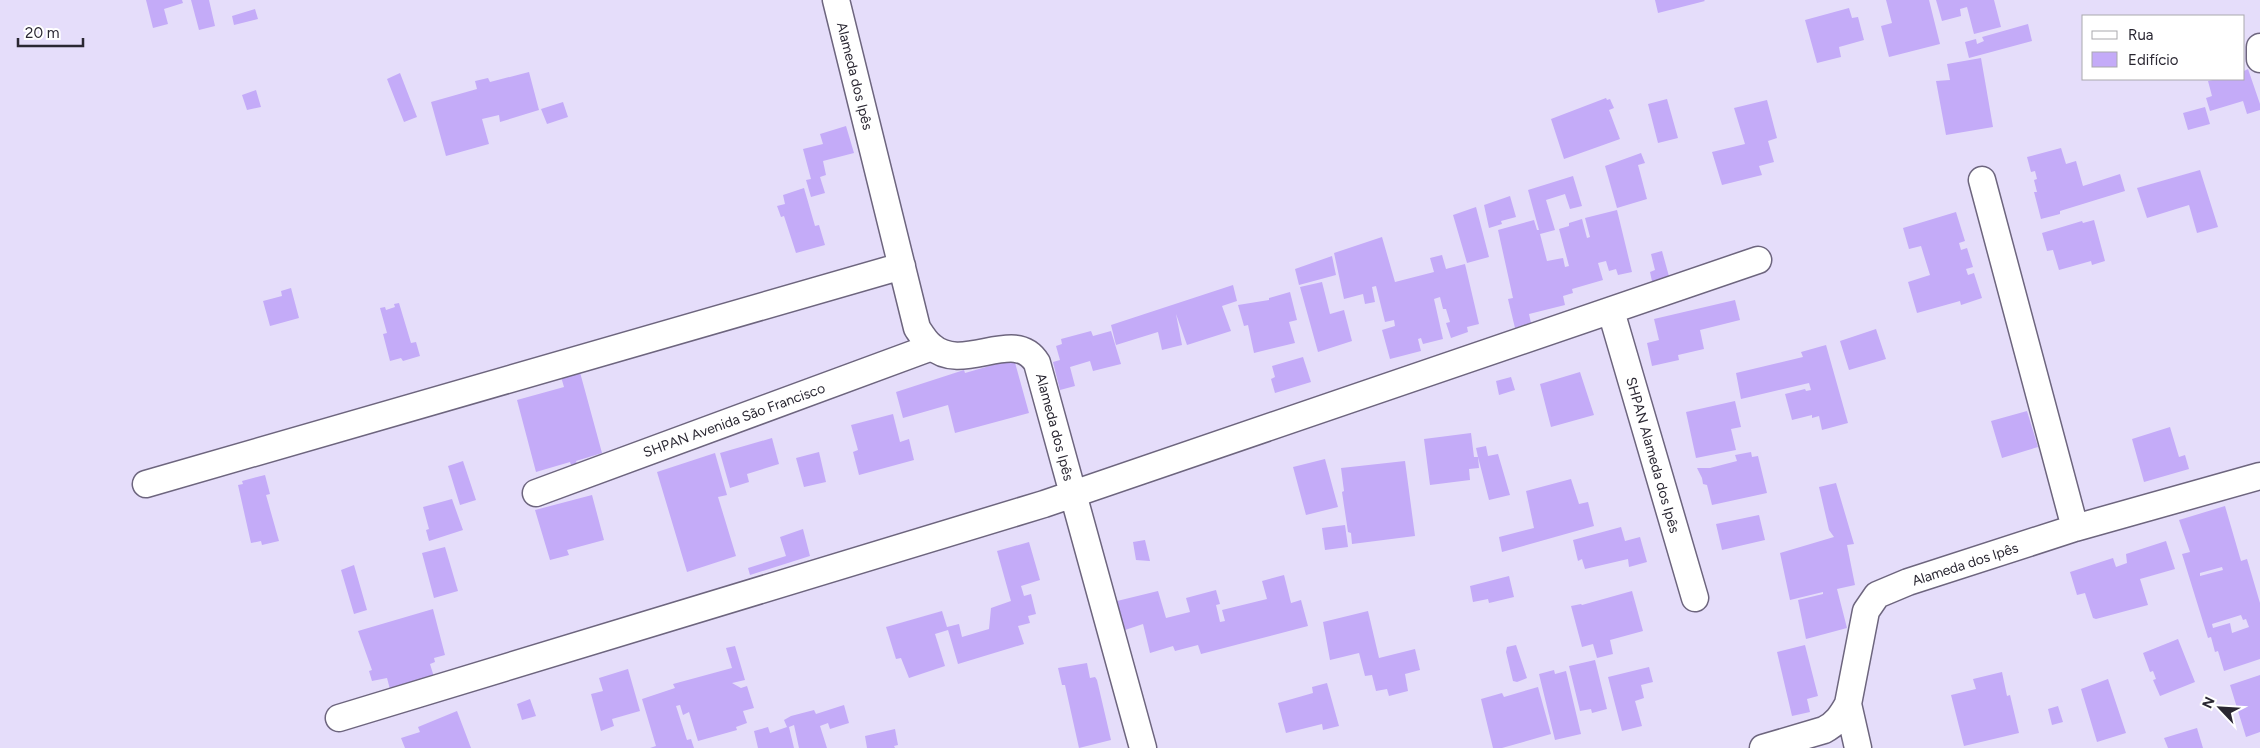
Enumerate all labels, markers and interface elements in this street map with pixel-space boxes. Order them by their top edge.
scale bar [18,15,82,47]
legend [2082,15,2245,80]
street label: Alameda dos Ipês [833,20,876,132]
text: 20 m [25,24,59,42]
text: Rua [2128,26,2153,44]
text: Edifício [2128,51,2179,69]
street label: Alameda dos Ipês [1032,372,1077,483]
street label: SHPAN Alameda dos Ipês [1622,375,1683,535]
street label: SHPAN Avenida São Francisco [641,380,827,461]
street label: Alameda dos Ipês [1910,539,2020,590]
north arrow [2195,683,2245,733]
text: N [2199,694,2219,711]

